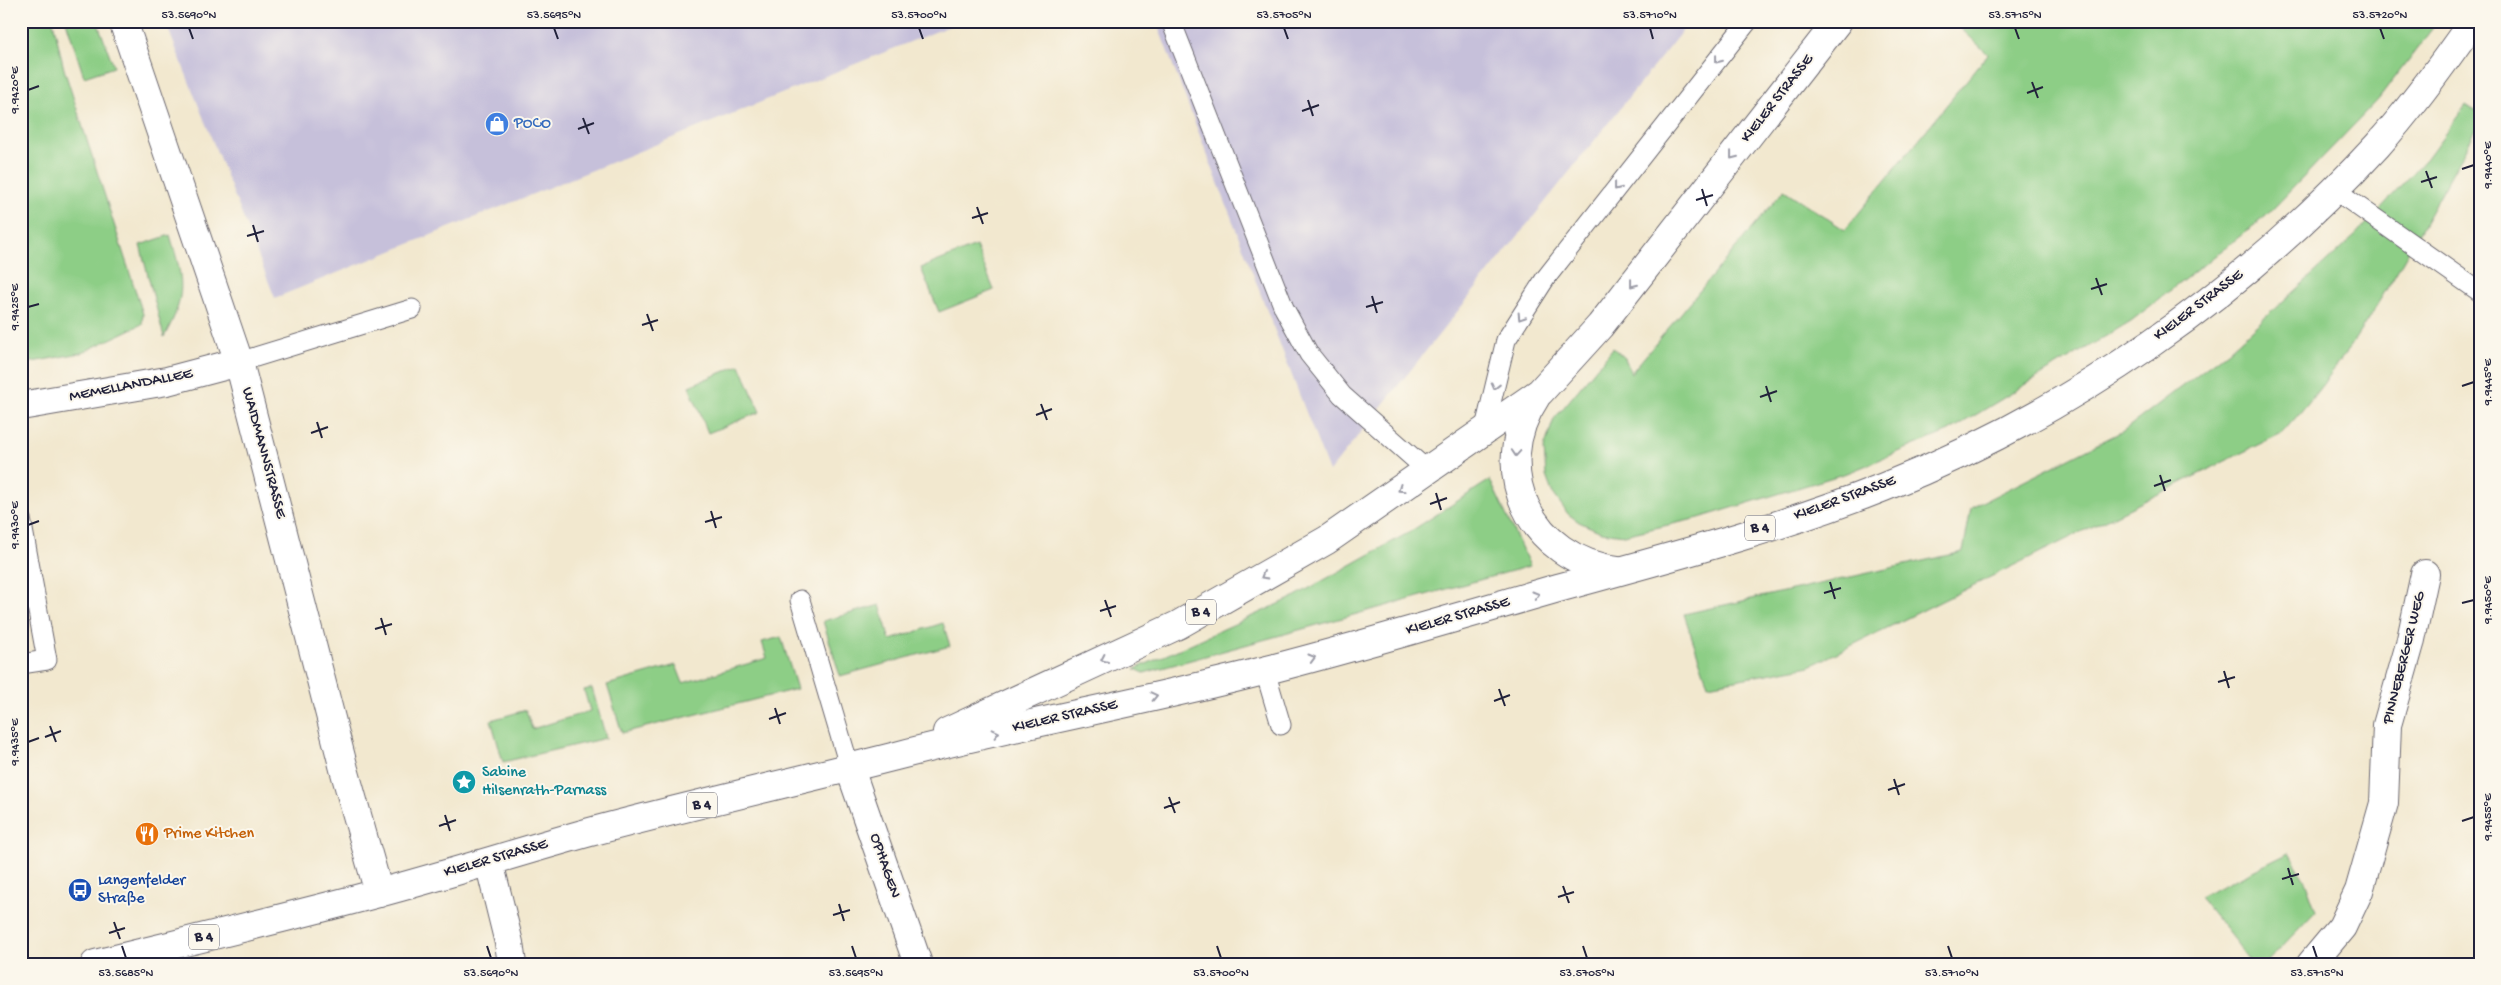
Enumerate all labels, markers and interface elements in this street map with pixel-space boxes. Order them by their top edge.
text: 53.5690°N [162,9,217,23]
text: 53.5695°N [527,9,581,23]
text: 53.5700°N [891,9,947,23]
text: 53.5705°N [1256,9,1312,23]
text: 53.5710°N [1623,9,1677,23]
text: 53.5715°N [1988,9,2042,23]
text: 53.5720°N [2353,9,2408,23]
street label: KIELER STRASSE [1738,50,1819,147]
one-way arrow [1716,54,1724,63]
text: 9.9420°E [9,66,23,115]
shop icon: POCO [484,111,510,137]
place label: POCO [513,115,551,134]
text: 9.9440°E [2482,141,2496,189]
one-way arrow [1730,150,1738,159]
one-way arrow [1615,181,1623,190]
street label: KIELER STRASSE [2151,266,2248,346]
one-way arrow [1629,279,1638,288]
text: 9.9425°E [9,283,23,331]
one-way arrow [1517,312,1527,321]
text: 9.9445°E [2482,358,2496,406]
street label: MEMELLANDALLEE [68,365,195,407]
one-way arrow [1490,382,1501,391]
street label: WAIDMANNSTRASSE [236,385,290,522]
one-way arrow [1511,449,1522,457]
street label: KIELER STRASSE [1792,471,1899,526]
one-way arrow [1397,483,1407,492]
text: 9.9430°E [9,501,23,550]
road number: B 4 [1745,516,1775,540]
one-way arrow [1260,570,1269,580]
text: 9.9450°E [2482,576,2496,625]
street label: PINNEBERGER WEG [2379,589,2431,727]
one-way arrow [1531,590,1539,600]
street label: KIELER STRASSE [1404,593,1513,641]
road number: B 4 [1186,600,1216,624]
one-way arrow [1100,653,1109,663]
one-way arrow [1307,653,1316,663]
one-way arrow [1150,691,1159,702]
street label: KIELER STRASSE [1011,695,1120,738]
text: 9.9435°E [9,718,23,766]
one-way arrow [991,728,1000,739]
place label: Sabine Hilsenrath-Parnass [482,764,607,801]
place icon: Sabine Hilsenrath-Parnass [451,769,477,795]
road number: B 4 [687,792,717,818]
text: 9.9455°E [2482,793,2496,841]
restaurant icon: Prime Kitchen [134,821,160,847]
place label: Prime Kitchen [163,825,254,844]
street label: OPHAGEN [864,831,904,901]
street label: KIELER STRASSE [442,835,551,883]
place label: Langenfelder Straße [98,872,187,909]
bus stop icon: Langenfelder Straße [67,877,93,903]
road number: B 4 [189,924,219,950]
text: 53.5685°N [99,967,154,981]
text: 53.5690°N [464,967,519,981]
text: 53.5695°N [829,967,883,981]
text: 53.5700°N [1193,967,1249,981]
text: 53.5705°N [1559,967,1615,981]
text: 53.5710°N [1925,967,1979,981]
text: 53.5715°N [2290,967,2344,981]

